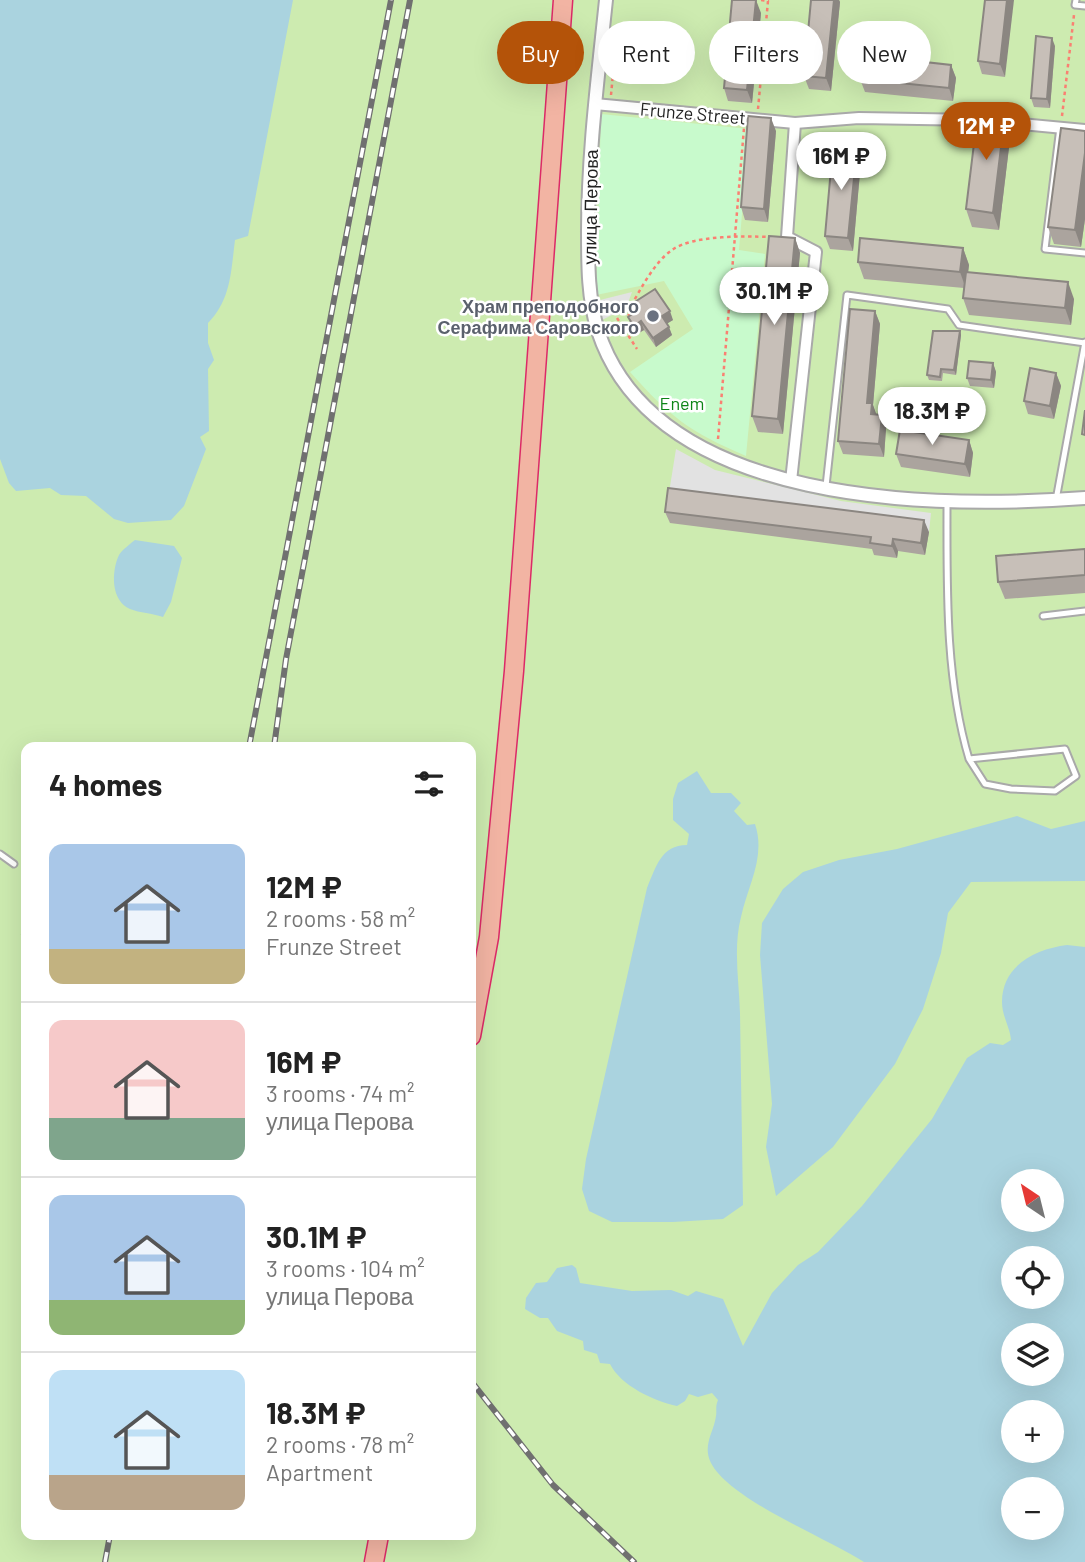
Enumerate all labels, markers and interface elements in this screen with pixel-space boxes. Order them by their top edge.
chip: Buy [497,21,584,84]
chip: Rent [598,21,695,84]
chip: Filters [709,21,823,84]
chip: New [837,21,931,84]
street label: Frunze Street [639,97,747,129]
pin: 12M ₽ [937,102,1035,162]
text: 12M ₽ [957,111,1015,139]
pin: 16M ₽ [792,132,890,192]
text: 16M ₽ [812,141,870,169]
street label: улица Перова [578,148,602,265]
pin: 30.1M ₽ [709,268,839,327]
text: 30.1M ₽ [735,276,813,304]
place label: Храм преподобного Серафима Саровского [438,295,639,338]
marker: Храм преподобного Серафима Саровского [645,308,661,324]
pin: 18.3M ₽ [867,388,997,447]
park label: Enem [660,392,704,414]
text: 18.3M ₽ [894,396,970,424]
icon: filters [410,765,448,803]
text: 4 homes [49,766,162,802]
text: 12M ₽ [266,868,342,904]
icon: home [105,872,189,956]
text: 2 rooms · 58 m² [266,904,415,932]
text: Frunze Street [266,932,402,960]
text: 16M ₽ [266,1043,341,1079]
icon: home [105,1048,189,1132]
text: 3 rooms · 74 m² [266,1079,415,1107]
text: улица Перова [266,1107,414,1135]
north arrow [1001,1169,1064,1232]
map controls [1001,1169,1064,1540]
text: 30.1M ₽ [266,1218,367,1254]
icon: home [105,1223,189,1307]
button: locate [1001,1246,1064,1309]
text: 3 rooms · 104 m² [266,1254,425,1282]
text: улица Перова [266,1282,414,1310]
button: layers [1001,1323,1064,1386]
text: 18.3M ₽ [266,1394,366,1430]
icon: home [105,1398,189,1482]
button: + [1001,1400,1064,1463]
text: 2 rooms · 78 m² [266,1430,414,1458]
text: Apartment [266,1458,373,1486]
button: − [1001,1477,1064,1540]

